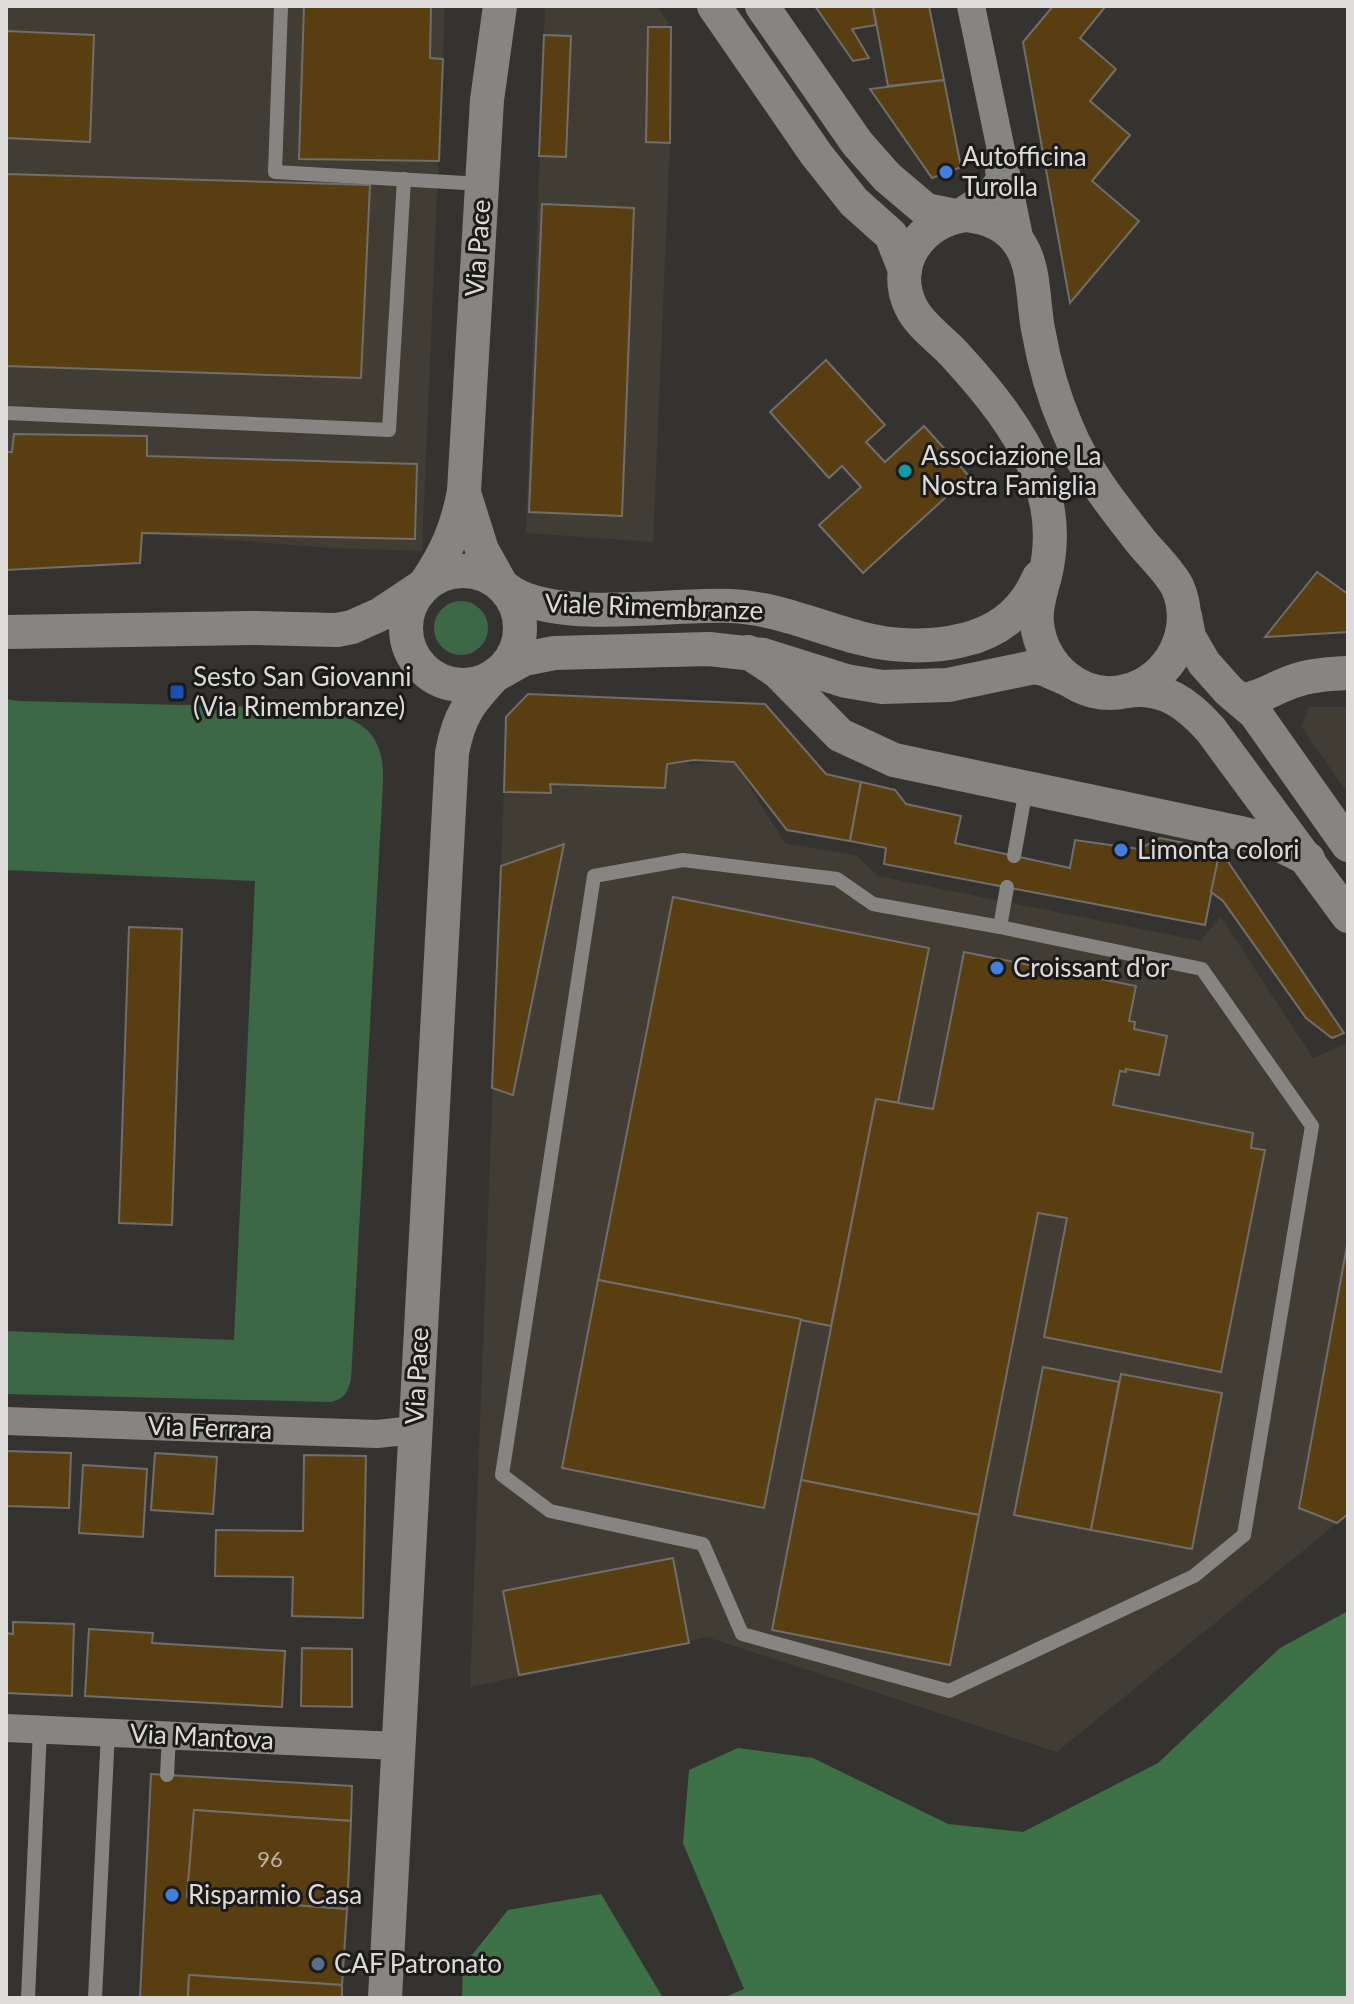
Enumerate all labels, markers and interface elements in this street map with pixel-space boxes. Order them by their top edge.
place label: Autofficina Turolla [962,140,1087,202]
marker: Autofficina Turolla [937,163,955,181]
street label: Via Pace [458,198,496,298]
place label: Associazione La Nostra Famiglia [921,439,1101,501]
marker: Associazione La Nostra Famiglia [896,462,914,480]
street label: Viale Rimembranze [544,586,764,626]
place label: Sesto San Giovanni (Via Rimembranze) [193,660,412,722]
marker: Sesto San Giovanni (Via Rimembranze) [168,683,186,701]
place label: Limonta colori [1137,833,1299,865]
marker: Limonta colori [1112,841,1130,859]
place label: Croissant d'or [1013,951,1170,983]
marker: Croissant d'or [988,959,1006,977]
street label: Via Pace [397,1326,435,1425]
street label: Via Ferrara [147,1409,273,1445]
street label: Via Mantova [129,1716,275,1756]
house number: 96 [257,1845,283,1872]
place label: Risparmio Casa [188,1878,362,1910]
marker: Risparmio Casa [163,1886,181,1904]
place label: CAF Patronato [334,1947,502,1979]
marker: CAF Patronato [309,1955,327,1973]

